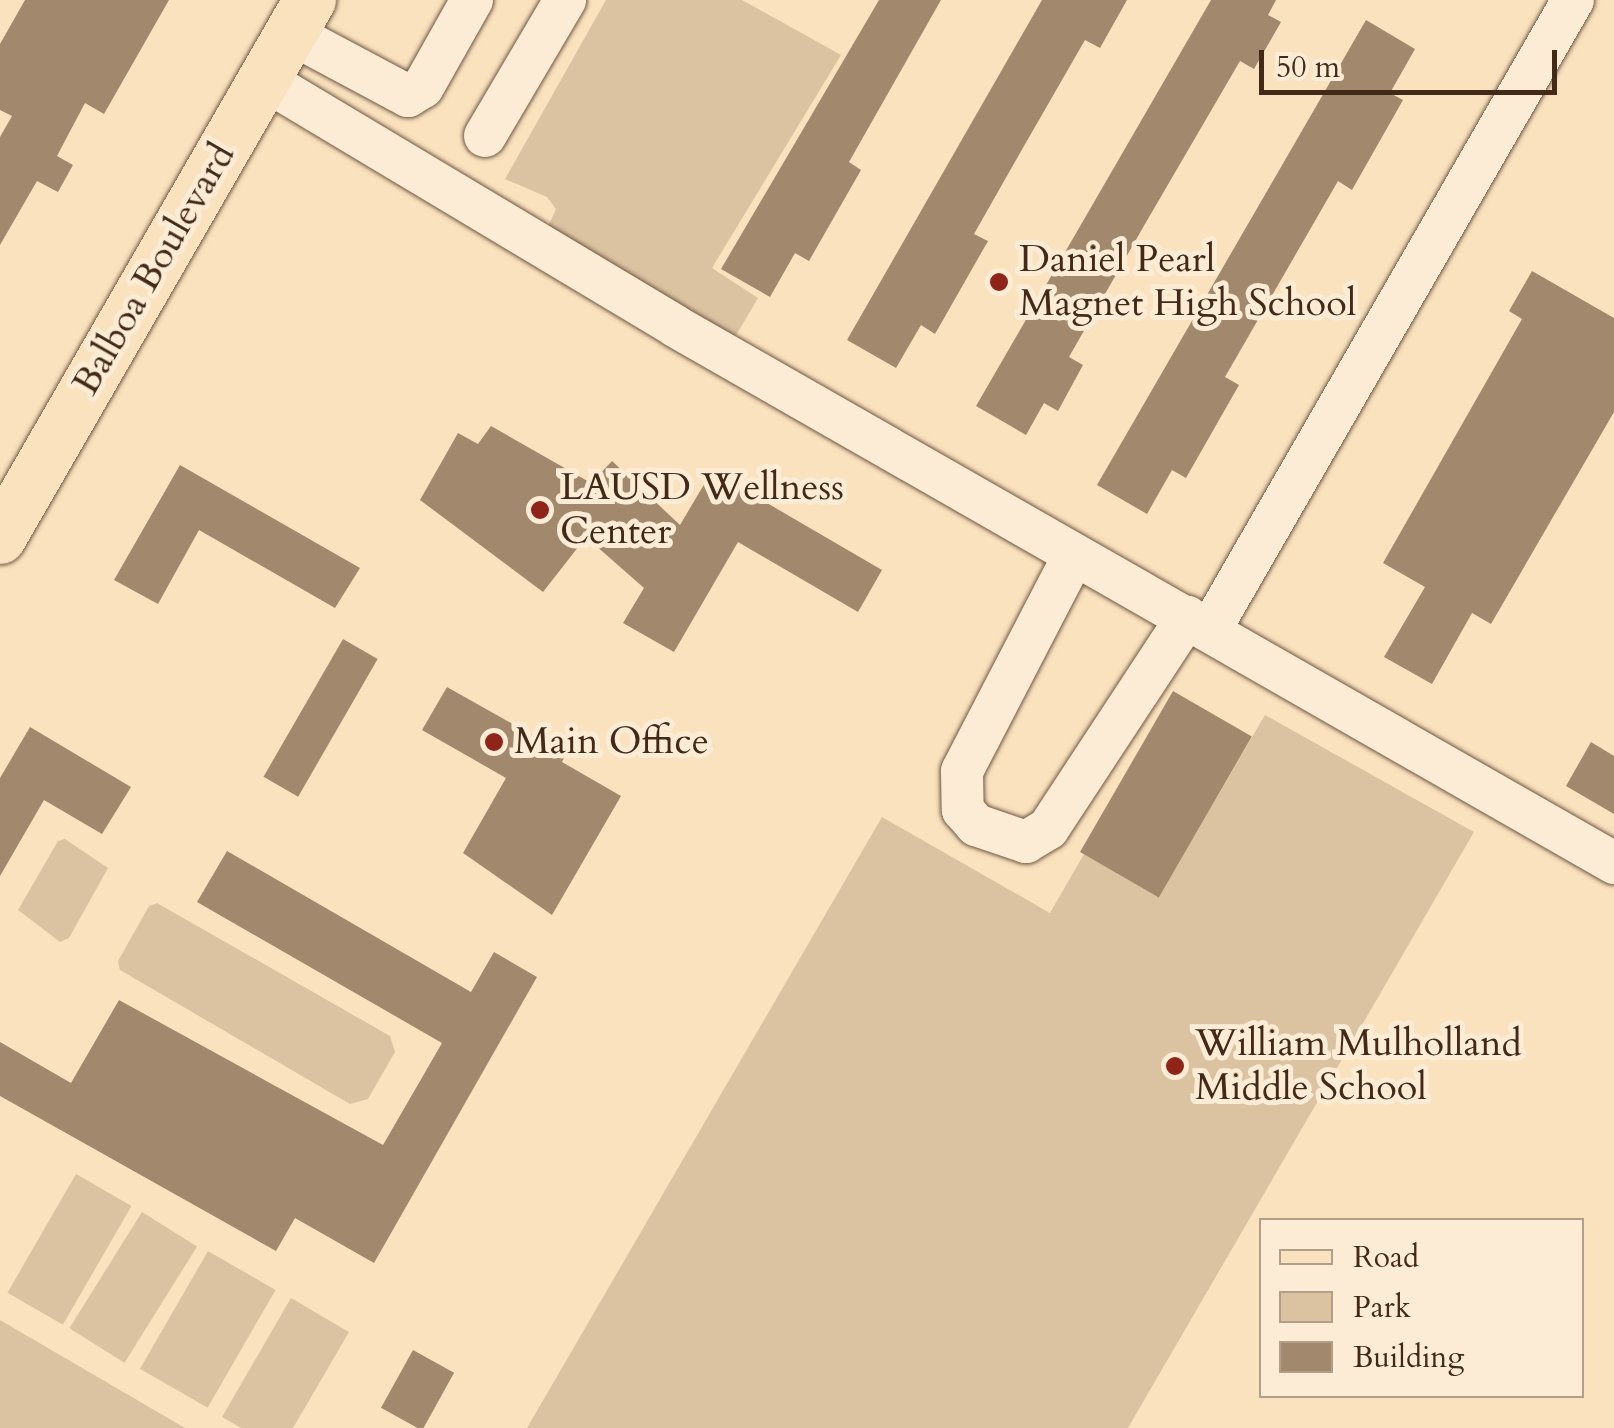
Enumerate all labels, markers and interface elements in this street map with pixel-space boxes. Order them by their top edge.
scale bar [1264,30,1562,92]
text: 50 m [1276,47,1340,88]
street label: Balboa Boulevard [63,135,245,403]
place label: Daniel Pearl Magnet High School [1019,237,1356,326]
marker: Daniel Pearl Magnet High School [988,271,1010,293]
place label: LAUSD Wellness Center [560,465,844,554]
marker: LAUSD Wellness Center [529,499,551,521]
place label: Main Office [514,719,709,765]
marker: Main Office [483,731,505,753]
place label: William Mulholland Middle School [1195,1021,1522,1110]
marker: William Mulholland Middle School [1164,1055,1186,1077]
legend [1259,1218,1584,1398]
text: Road [1353,1237,1419,1278]
text: Park [1353,1287,1411,1328]
text: Building [1353,1337,1464,1378]

